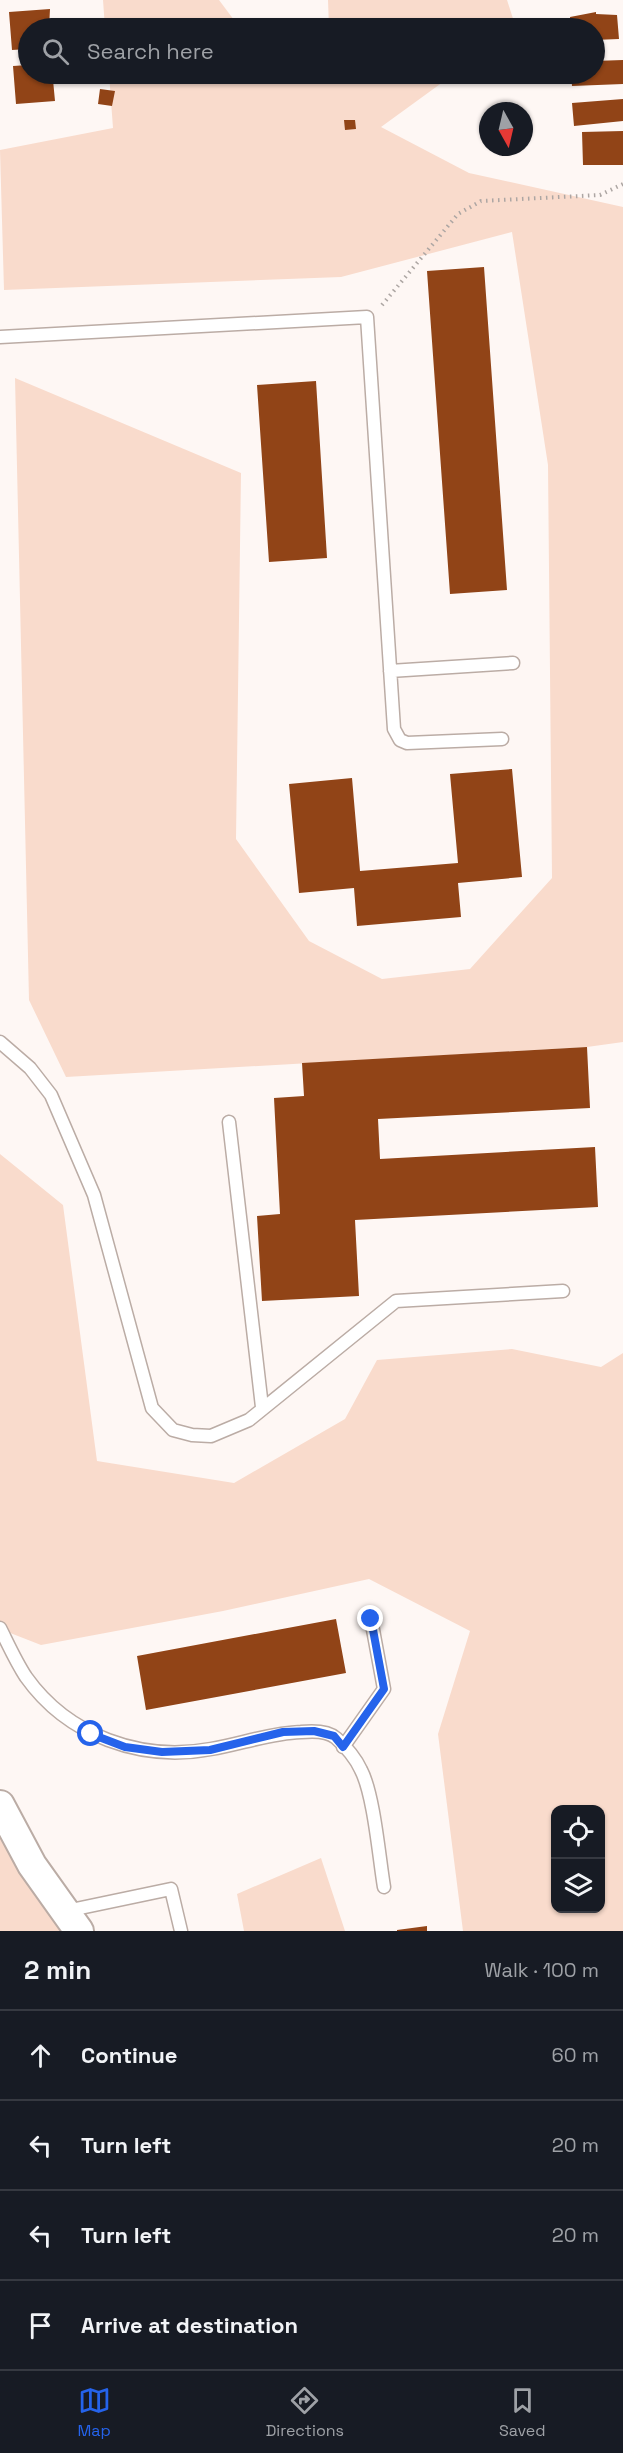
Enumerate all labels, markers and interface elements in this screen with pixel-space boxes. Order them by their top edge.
search box [18,18,605,84]
icon: search [39,35,72,68]
text: Search here [87,37,214,65]
north arrow [479,102,533,156]
route end [357,1605,383,1631]
route start [77,1720,103,1746]
map controls [551,1805,605,1913]
button: locate [551,1805,605,1859]
button: layers [551,1859,605,1913]
text: 2 min [24,1953,91,1987]
text: Walk · 100 m [484,1957,599,1983]
icon: ahead [24,2039,57,2072]
text: Continue [81,2041,177,2069]
text: 60 m [552,2042,599,2068]
icon: left [24,2129,57,2162]
text: Turn left [81,2131,171,2159]
text: 20 m [552,2132,599,2158]
icon: left [24,2219,57,2252]
text: Turn left [81,2221,171,2249]
text: 20 m [552,2222,599,2248]
icon: arrive [24,2309,57,2342]
text: Arrive at destination [81,2311,298,2339]
tab: Map [77,2384,111,2441]
tab: Directions [266,2384,344,2441]
tab: Saved [499,2384,546,2441]

